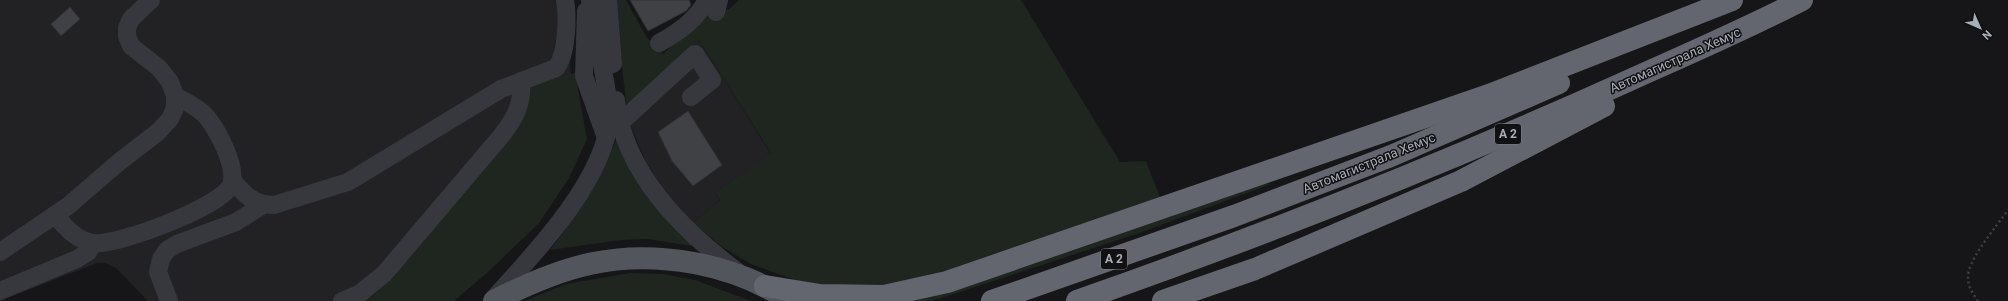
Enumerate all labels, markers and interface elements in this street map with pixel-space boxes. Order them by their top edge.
north arrow [1960,8,2000,48]
street label: Автомагистрала Хемус [1607,24,1743,96]
text: N [1979,27,1994,42]
road number: A 2 [1495,124,1521,144]
street label: Автомагистрала Хемус [1301,129,1438,196]
road number: A 2 [1101,249,1127,269]

